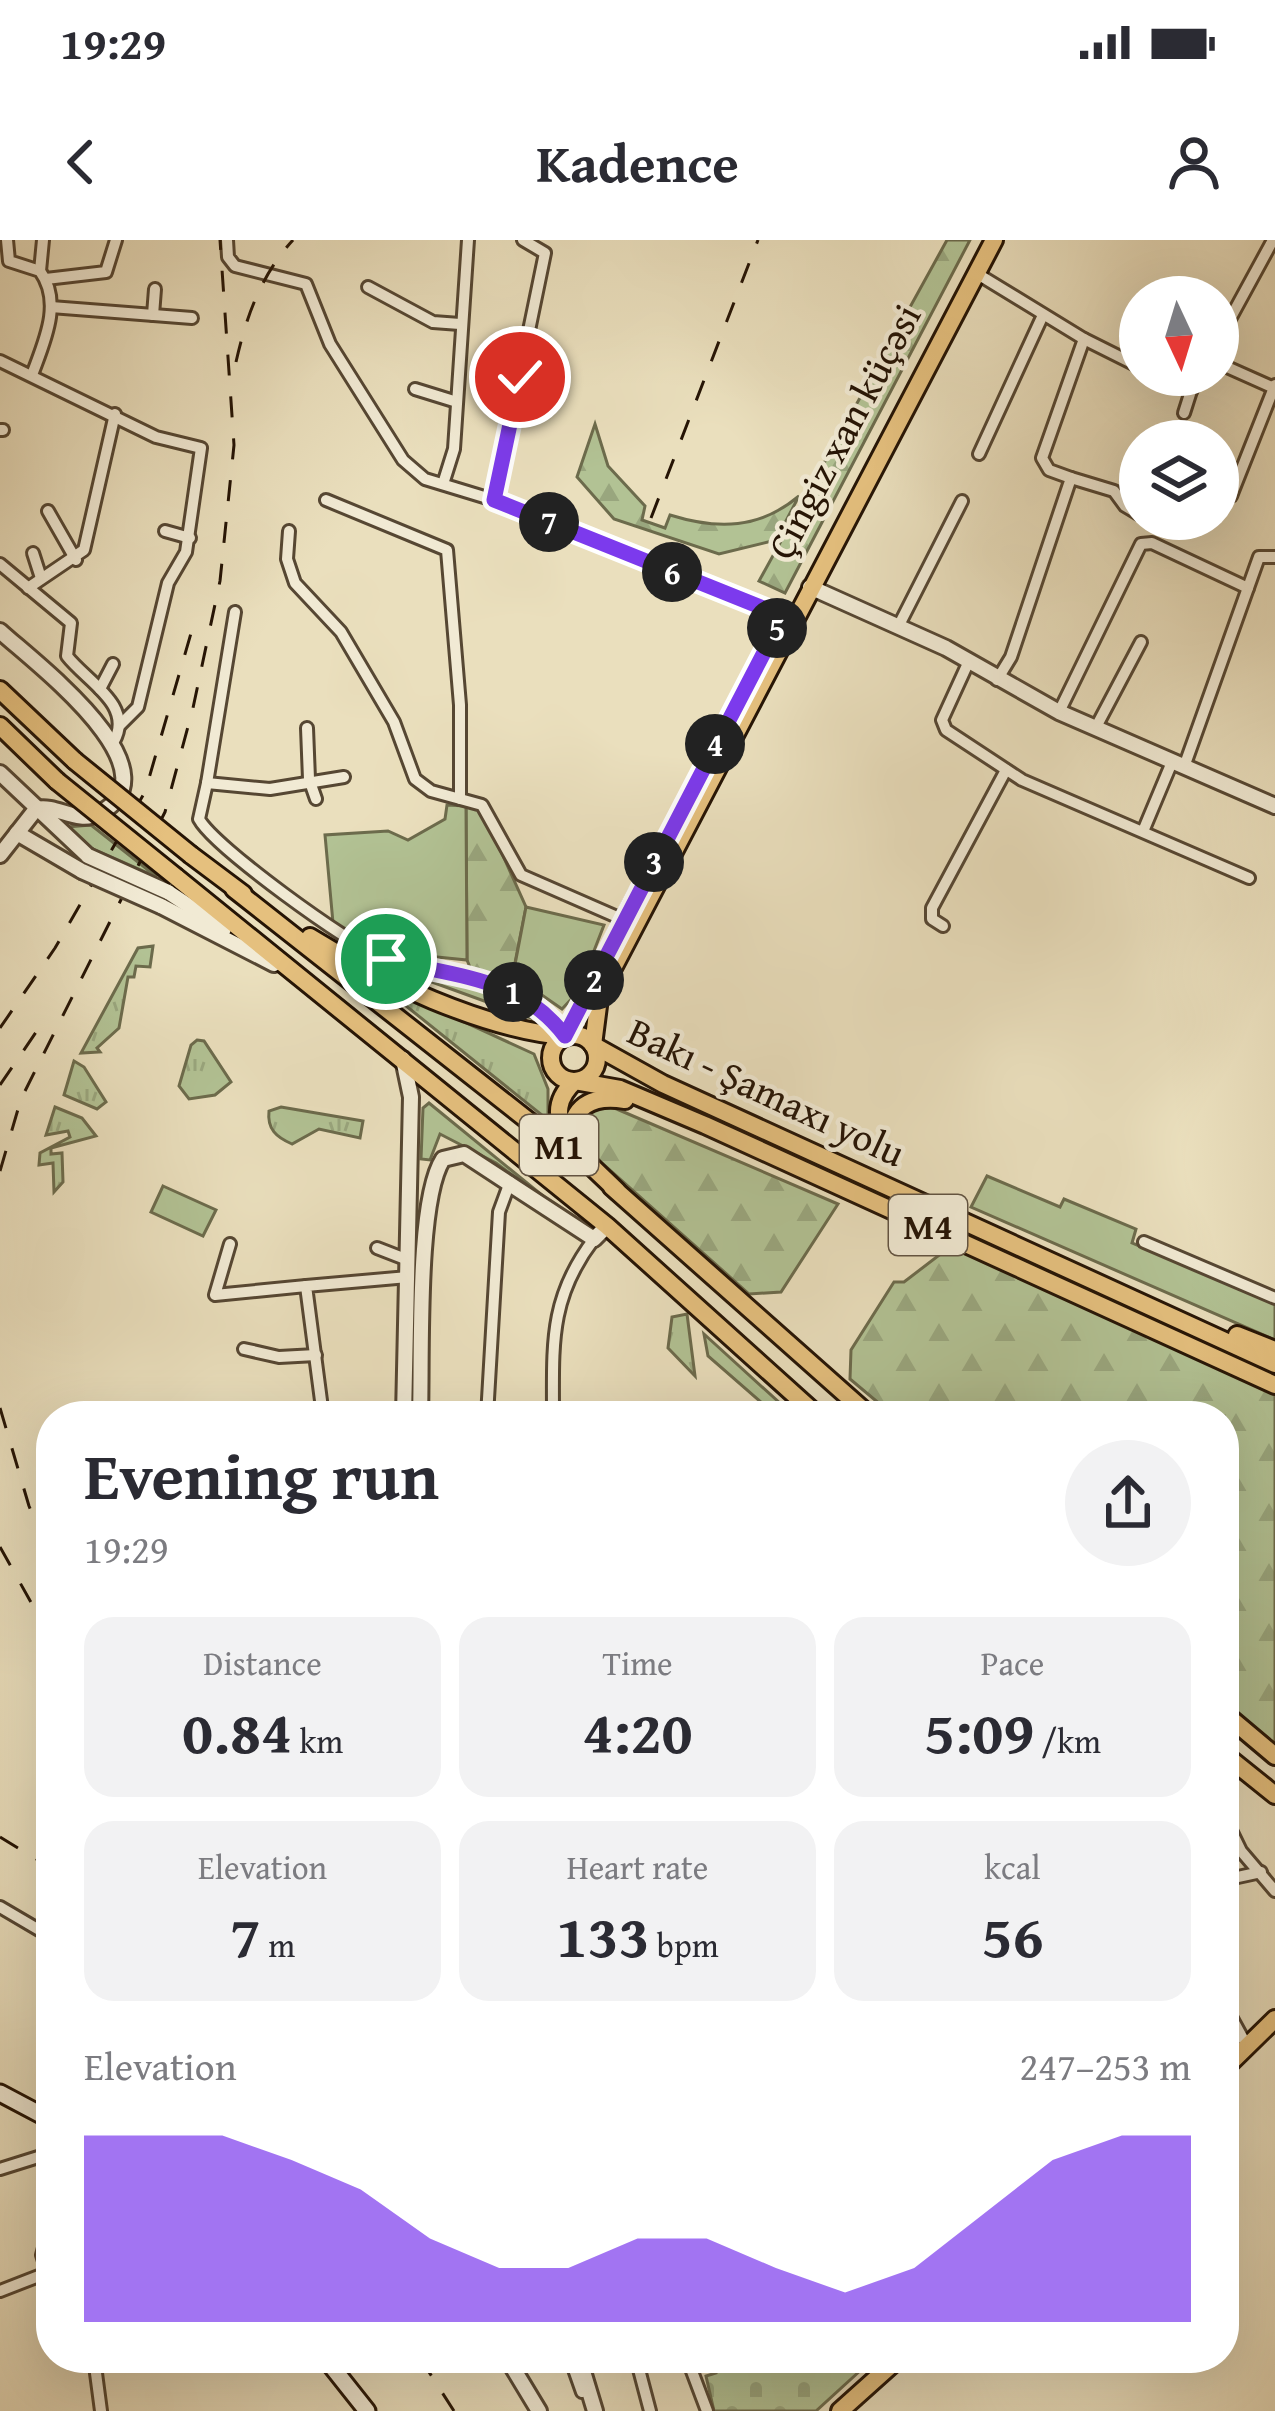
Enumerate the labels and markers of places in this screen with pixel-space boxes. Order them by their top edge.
pin [469,326,571,428]
pin: 7 [519,492,579,552]
pin: 6 [642,542,702,602]
pin: 5 [747,598,807,658]
pin: 4 [685,714,745,774]
pin: 3 [624,832,684,892]
pin [335,908,437,1010]
pin: 2 [564,950,624,1010]
pin: 1 [483,962,543,1022]

